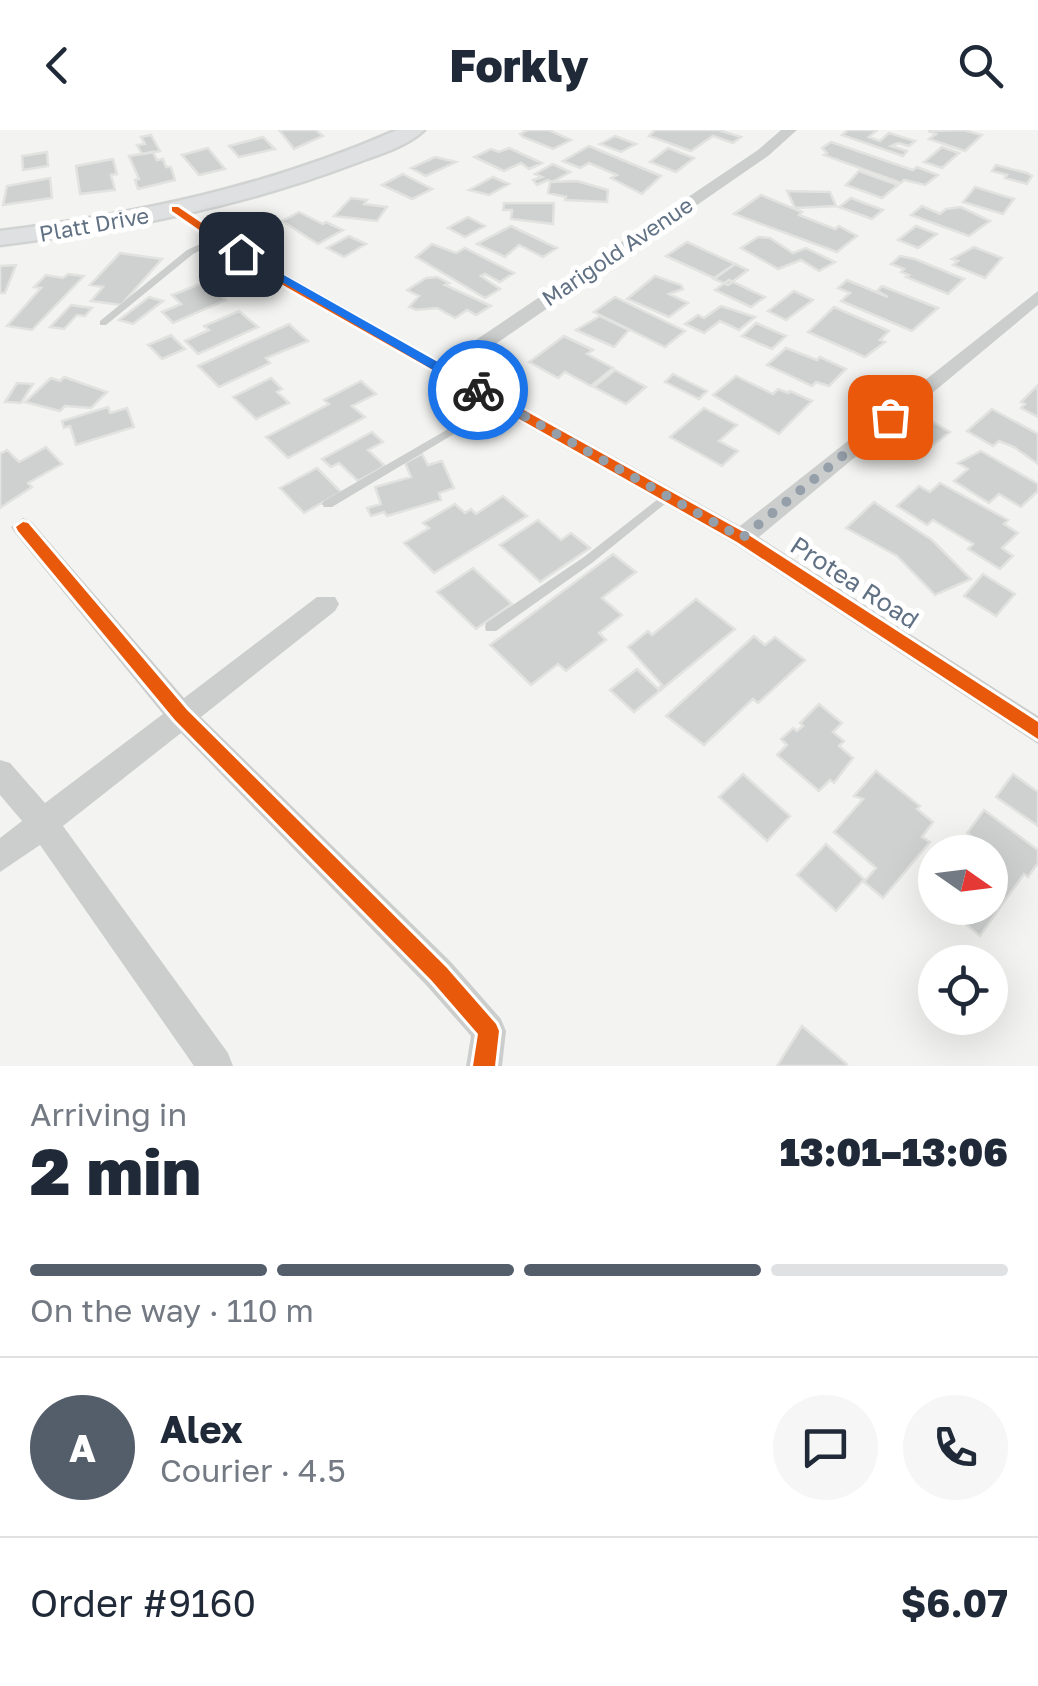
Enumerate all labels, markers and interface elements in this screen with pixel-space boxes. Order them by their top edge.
icon: back [30,38,85,93]
text: Forkly [449,38,589,92]
icon: search [953,38,1008,93]
street label: Marigold Avenue [536,191,698,311]
street label: Platt Drive [37,201,151,247]
pin [199,212,284,297]
icon: home [214,227,269,282]
courier [428,340,528,440]
icon: bike [451,363,506,418]
pin [848,375,933,460]
icon: bag [863,390,918,445]
street label: Protea Road [785,529,925,635]
north arrow [918,835,1008,925]
map controls [918,835,1008,1035]
button: locate [918,945,1008,1035]
text: Arriving in [30,1095,187,1133]
text: 13:01–13:06 [780,1129,1008,1174]
text: 2 min [30,1131,201,1209]
text: On the way · 110 m [30,1291,314,1329]
button: chat [773,1395,878,1500]
button: phone [903,1395,1008,1500]
text: Alex [160,1406,243,1451]
text: A [69,1425,96,1470]
text: Courier · 4.5 [160,1451,346,1489]
text: Order #9160 [30,1580,256,1625]
text: $6.07 [901,1580,1008,1625]

